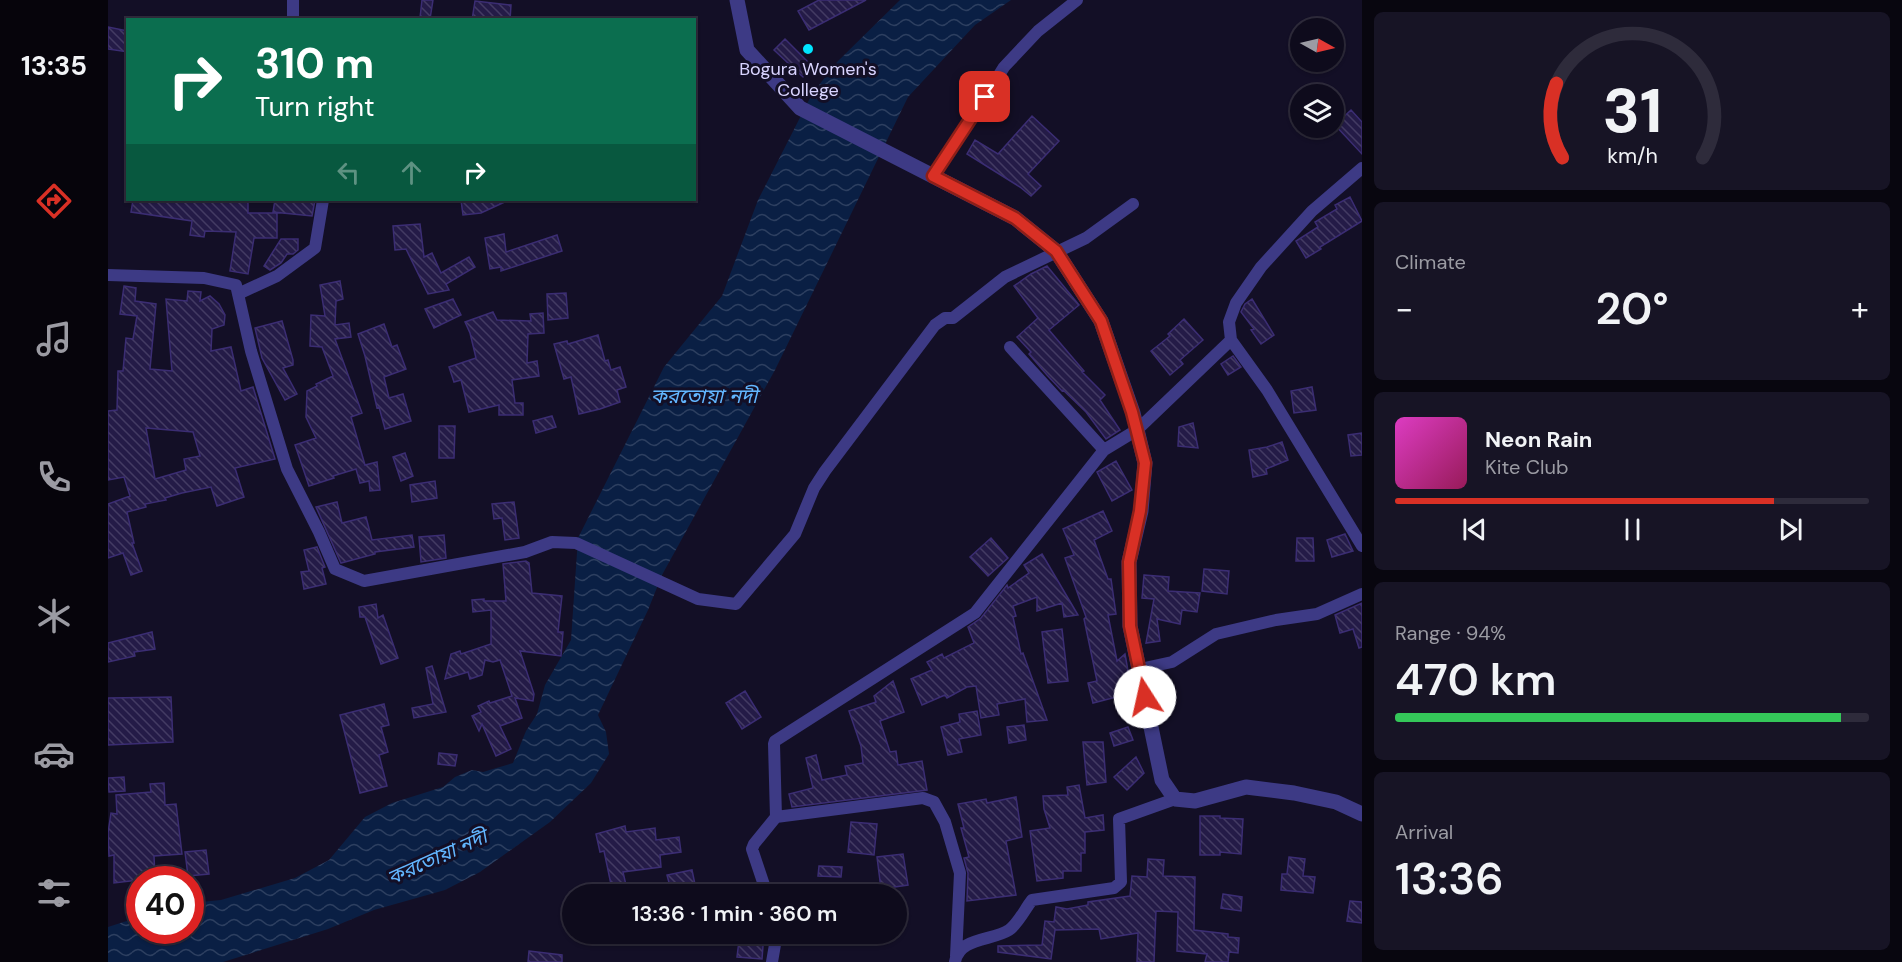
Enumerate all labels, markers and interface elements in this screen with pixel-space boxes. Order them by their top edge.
north arrow [1290,18,1344,72]
map controls [1290,18,1344,138]
text: 310 m [255,36,374,91]
icon: right [156,42,234,120]
marker: Bogura Women's College [801,42,815,56]
text: 13:35 [21,48,87,83]
place label: Bogura Women's College [739,57,877,102]
text: 31 [1602,70,1662,151]
pin [959,71,1010,122]
icon: arrive [968,80,1001,113]
button: layers [1290,84,1344,138]
text: Turn right [255,89,375,124]
text: km/h [1607,142,1657,170]
icon: left [332,156,365,189]
icon: ahead [395,156,428,189]
icon: right [458,156,491,189]
icon: directions [33,180,75,222]
text: Climate [1395,249,1466,275]
text: 20° [1595,279,1669,338]
text: − [1395,287,1413,330]
text: + [1851,287,1869,330]
icon: music [33,318,75,360]
water label: করতোয়া নদী [651,383,761,409]
text: Neon Rain [1485,425,1592,454]
text: Kite Club [1485,454,1569,480]
icon: phone [33,456,75,498]
icon: previous [1458,513,1491,546]
icon: pause [1616,513,1649,546]
icon: next [1774,513,1807,546]
icon: climate [33,595,75,637]
text: Range · 94% [1395,620,1506,646]
text: 470 km [1395,650,1557,709]
position arrow [1113,665,1177,729]
icon: car [33,733,75,775]
text: Arrival [1395,819,1453,845]
water label: করতোয়া নদী [383,822,494,891]
text: 13:36 [1395,849,1504,908]
speed limit sign: 40 [126,866,204,944]
icon: filters [33,872,75,914]
text: 13:36 · 1 min · 360 m [632,899,837,928]

